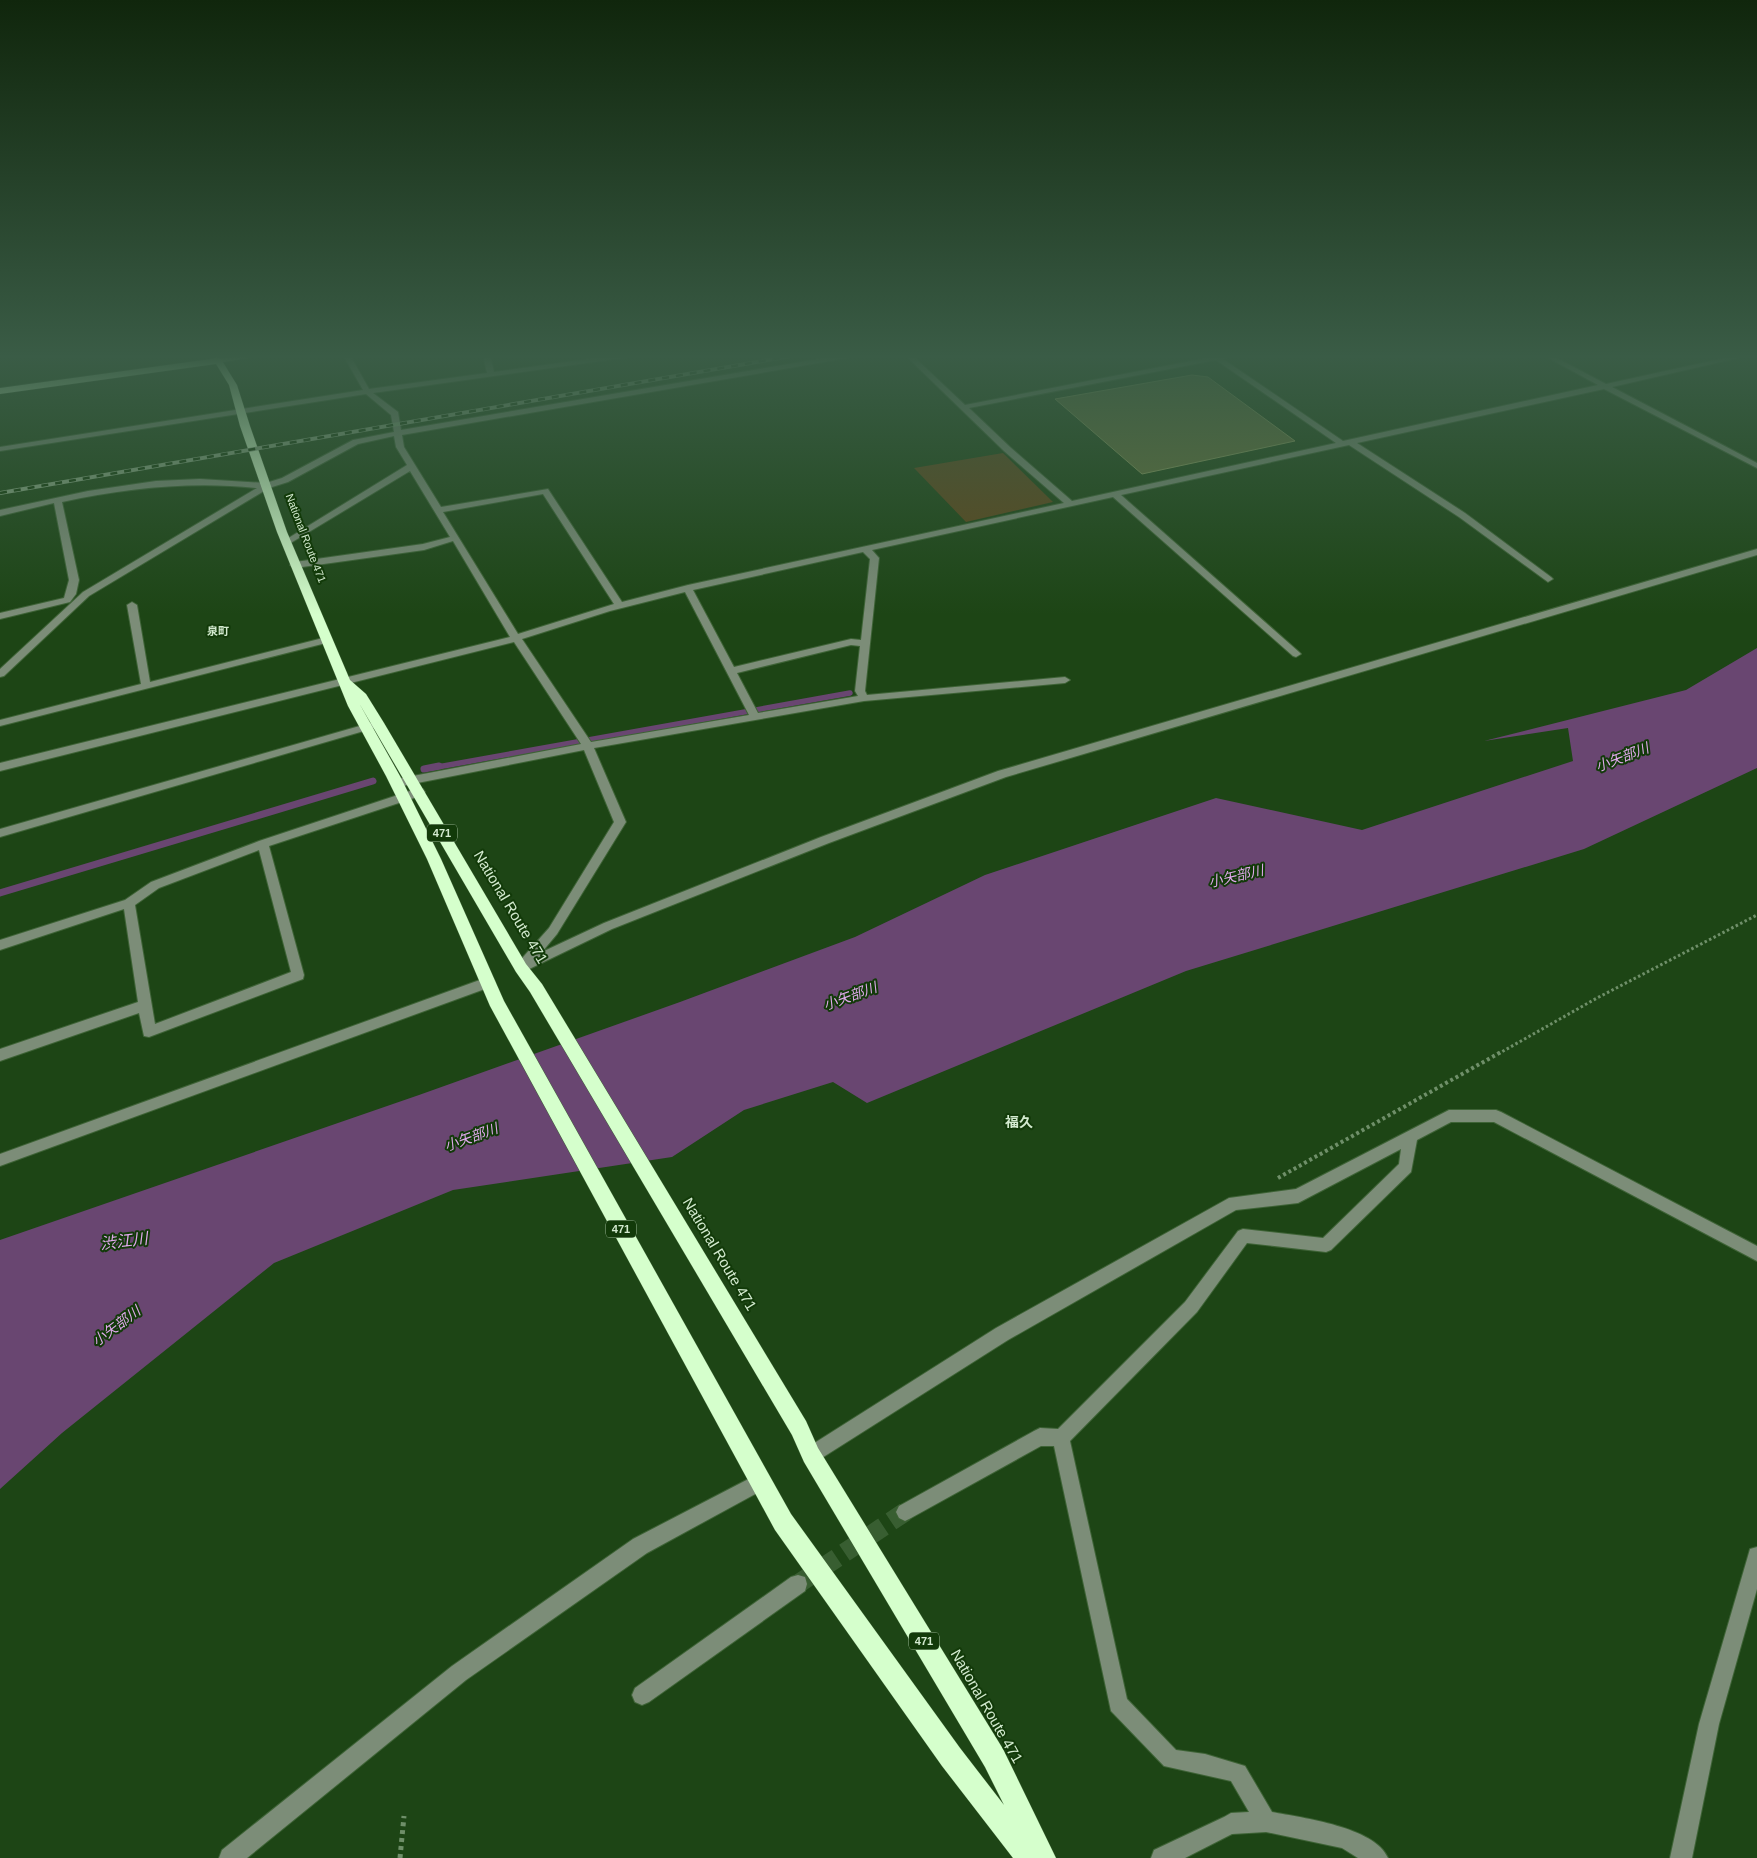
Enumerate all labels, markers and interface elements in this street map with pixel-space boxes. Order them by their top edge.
street label: National Route 471 [284,492,328,584]
district label: 泉町 [207,625,229,637]
water label: 小矢部川 [1593,739,1653,775]
road number: 471 [427,824,457,841]
street label: National Route 471 [471,848,551,966]
water label: 小矢部川 [1207,861,1267,890]
water label: 小矢部川 [821,978,881,1013]
district label: 福久 [1005,1114,1033,1130]
water label: 小矢部川 [442,1119,502,1154]
street label: National Route 471 [680,1195,760,1313]
road number: 471 [606,1220,636,1238]
water label: 渋江川 [99,1229,151,1252]
water label: 小矢部川 [89,1302,145,1349]
road number: 471 [909,1632,939,1650]
street label: National Route 471 [948,1646,1026,1766]

